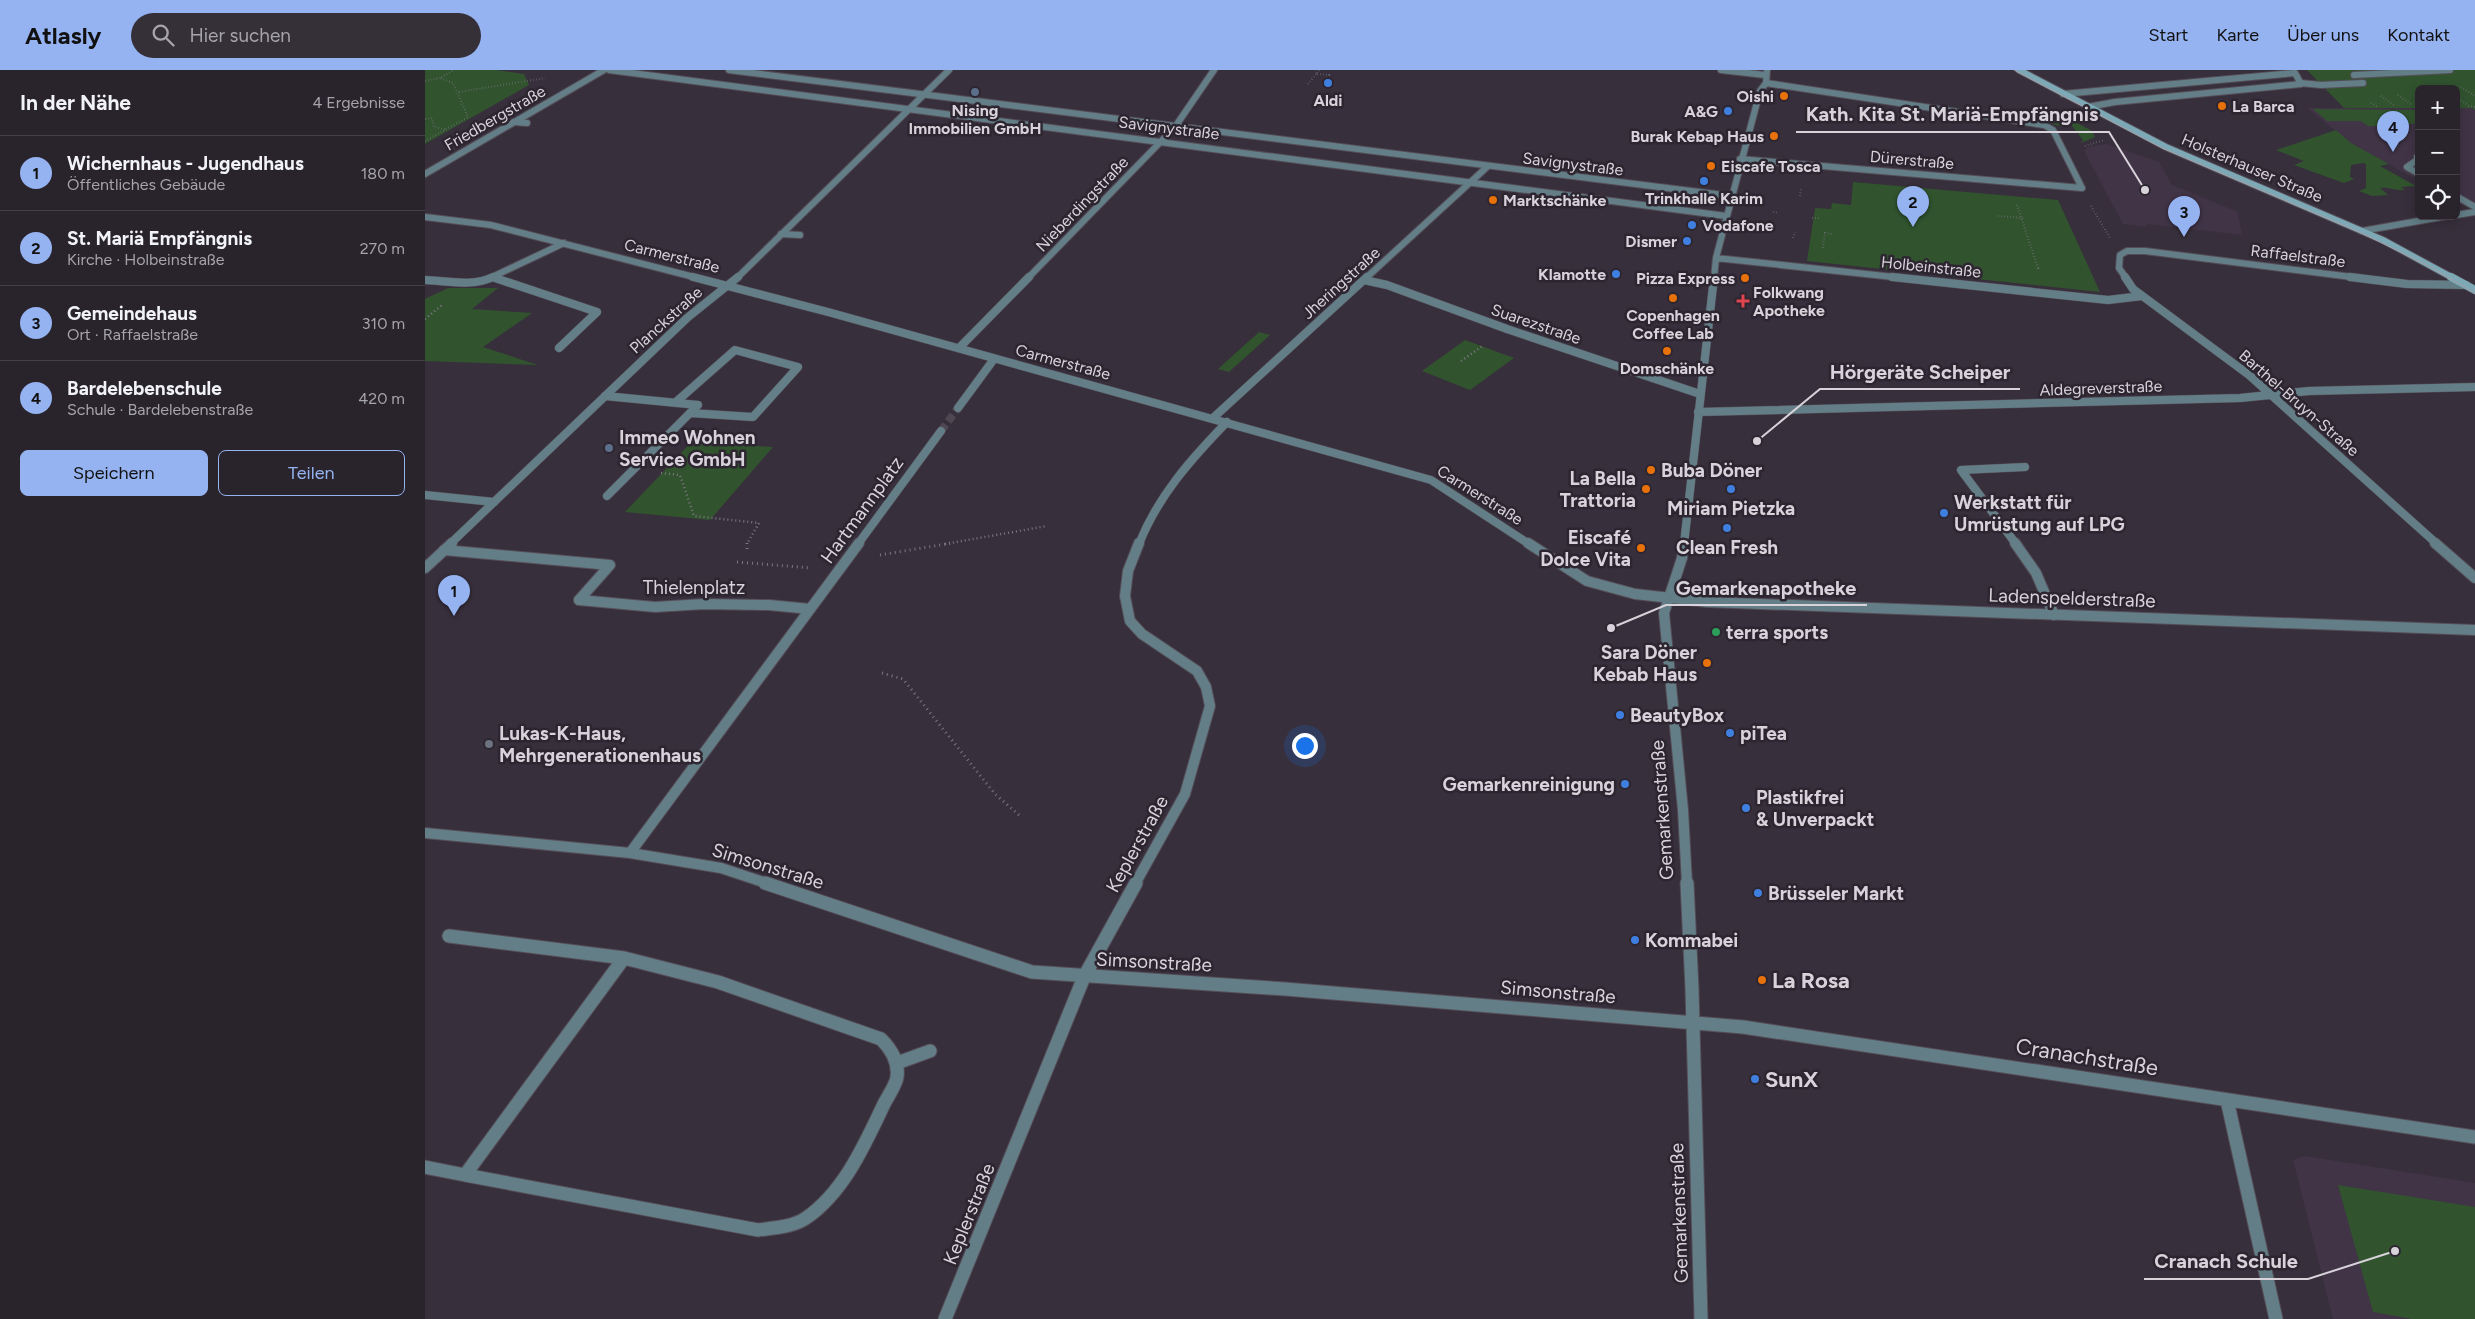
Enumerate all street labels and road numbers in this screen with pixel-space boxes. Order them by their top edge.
street label: Friedbergstraße [441,81,549,155]
street label: Savignystraße [1118,112,1221,144]
street label: Holsterhauser Straße [2179,130,2326,206]
street label: Dürerstraße [1869,147,1955,173]
street label: Savignystraße [1522,148,1625,180]
street label: Nieberdingstraße [1032,152,1132,255]
street label: Carmerstraße [622,235,722,277]
street label: Raffaelstraße [2250,241,2347,271]
street label: Jheringstraße [1298,243,1384,323]
street label: Holbeinstraße [1880,252,1982,282]
street label: Planckstraße [626,282,706,358]
street label: Suarezstraße [1489,300,1584,348]
street label: Carmerstraße [1013,340,1113,384]
street label: Barthel-Bruyn-Straße [2235,346,2363,460]
street label: Aldegreverstraße [2039,376,2163,400]
street label: Hartmannplatz [816,452,908,568]
street label: Carmerstraße [1434,461,1527,529]
street label: Thielenplatz [643,576,745,599]
street label: Ladenspelderstraße [1988,584,2156,612]
street label: Gemarkenstraße [1646,739,1678,881]
street label: Keplerstraße [1101,792,1173,896]
street label: Simsonstraße [709,838,827,894]
street label: Simsonstraße [1095,947,1213,977]
street label: Simsonstraße [1499,975,1617,1009]
street label: Cranachstraße [2014,1032,2160,1082]
street label: Gemarkenstraße [1665,1142,1693,1284]
street label: Keplerstraße [938,1160,1000,1268]

